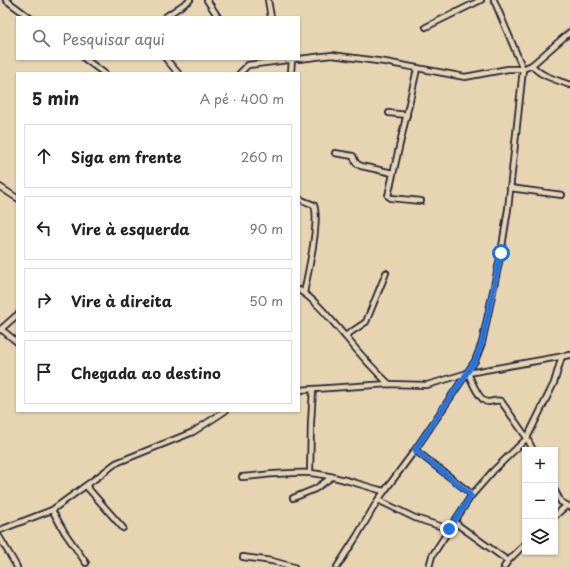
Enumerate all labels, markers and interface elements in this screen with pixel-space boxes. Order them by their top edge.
search box [16,16,300,60]
icon: search [30,27,52,49]
text: Pesquisar aqui [62,27,165,50]
text: 5 min [32,85,79,111]
text: A pé · 400 m [200,89,284,108]
icon: ahead [33,145,55,167]
text: Siga em frente [71,145,181,168]
text: 260 m [241,147,283,166]
icon: left [33,217,55,239]
text: Vire à esquerda [71,217,190,240]
text: 90 m [250,219,283,238]
route start [492,244,510,262]
icon: right [33,289,55,311]
text: Vire à direita [71,289,172,312]
text: 50 m [249,291,283,310]
icon: arrive [33,361,55,383]
text: Chegada ao destino [71,361,221,384]
map controls [522,447,558,555]
button: + [522,447,558,483]
button: − [522,483,558,519]
button: layers [522,519,558,555]
route end [440,520,458,538]

